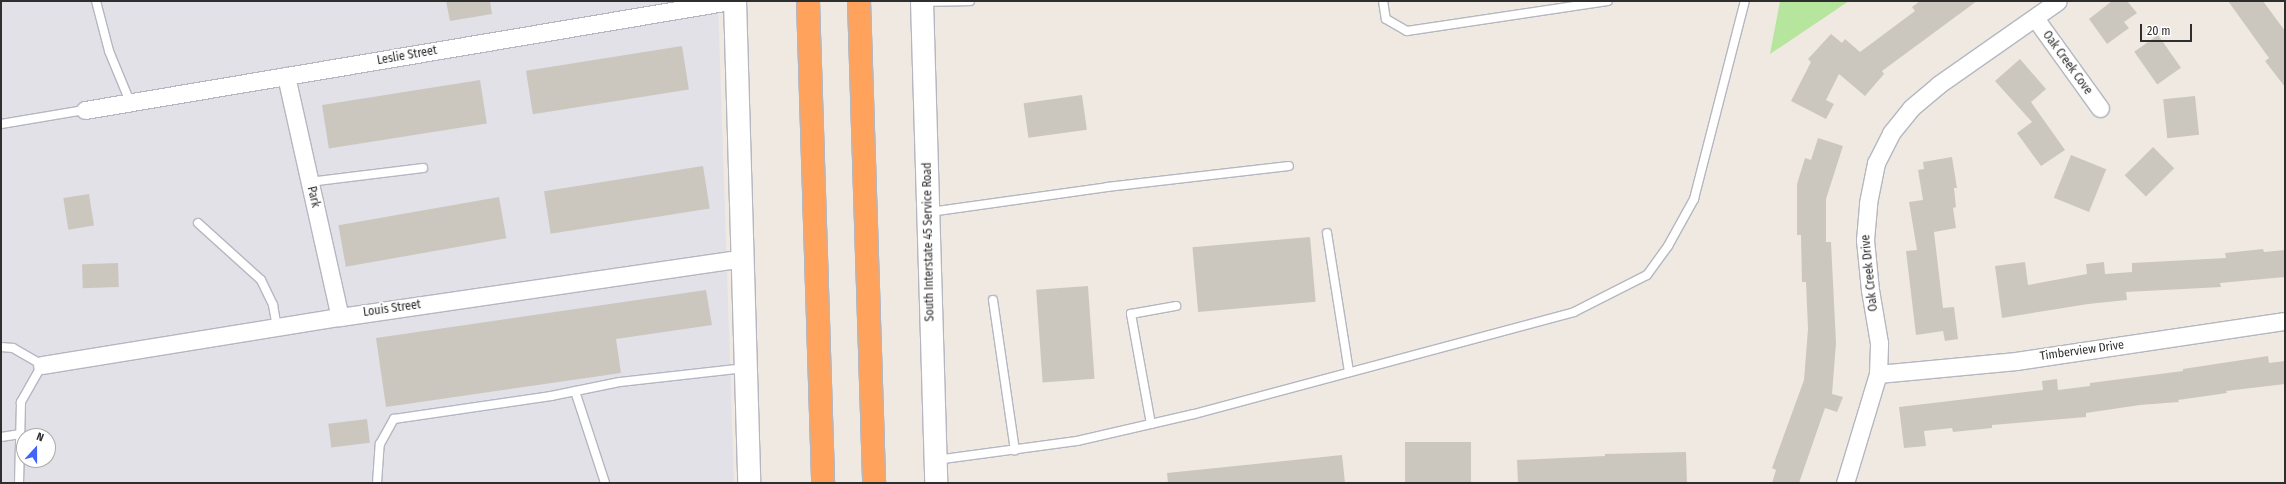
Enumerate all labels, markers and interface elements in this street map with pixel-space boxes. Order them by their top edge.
scale bar [2142,16,2194,42]
text: 20 m [2147,24,2171,38]
street label: Oak Creek Cove [2039,28,2095,98]
street label: Leslie Street [376,44,438,68]
street label: South Interstate 45 Service Road [920,162,938,322]
street label: Park [304,185,322,209]
street label: Oak Creek Drive [1859,234,1881,312]
street label: Louis Street [362,298,422,320]
street label: Timberview Drive [2039,338,2125,364]
north arrow [16,428,56,468]
text: N [35,430,46,445]

